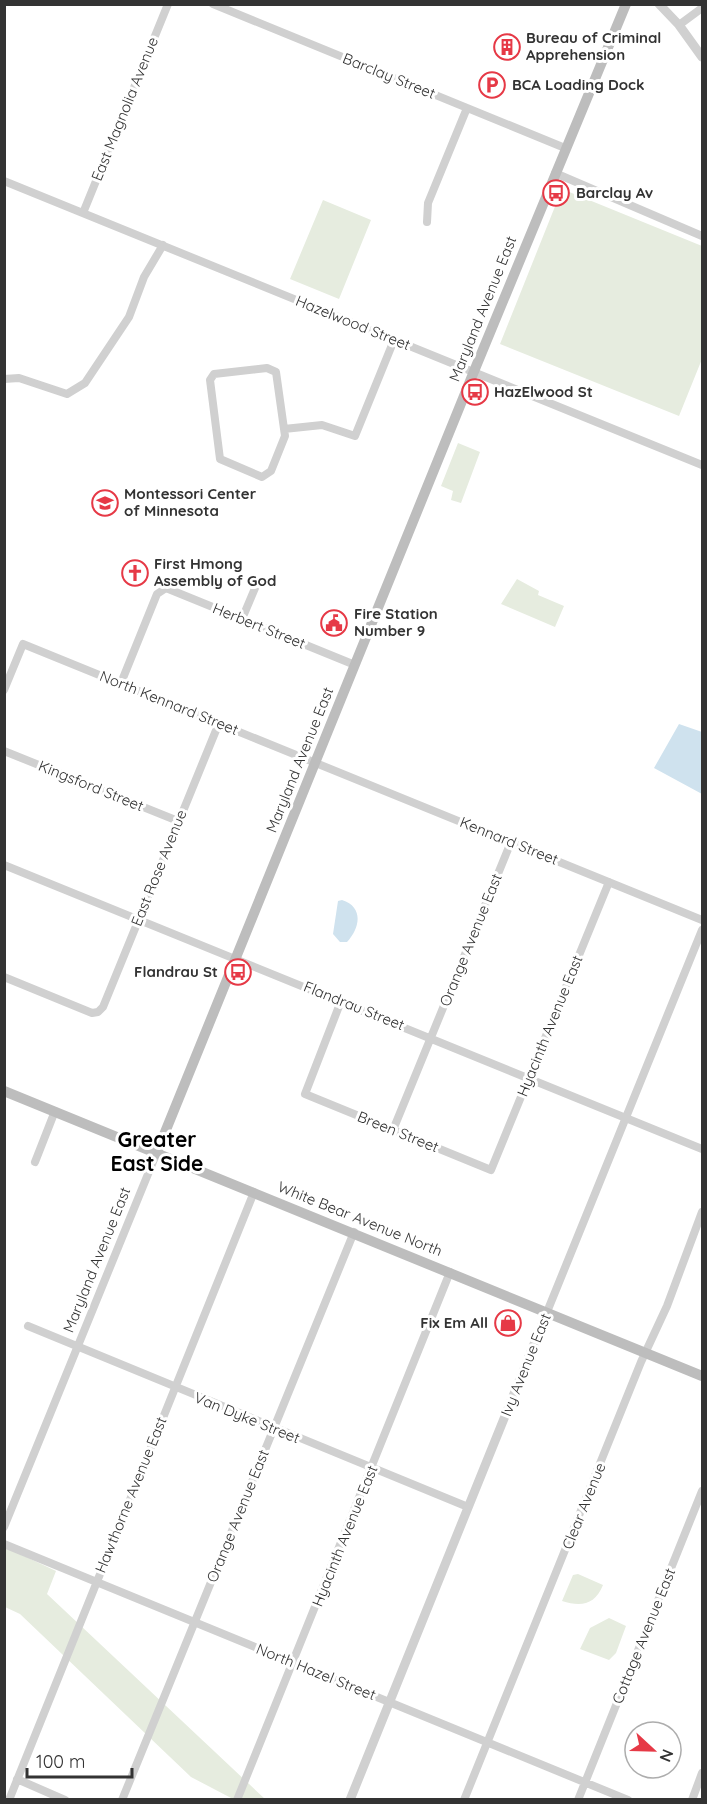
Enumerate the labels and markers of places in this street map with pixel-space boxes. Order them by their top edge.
place label: Bureau of Criminal Apprehension [526,28,661,64]
building icon: Bureau of Criminal Apprehension [492,32,522,62]
parking icon: BCA Loading Dock [477,70,507,100]
place label: BCA Loading Dock [512,75,644,94]
bus stop icon: Barclay Av [541,178,571,208]
place label: Barclay Av [576,183,653,202]
bus stop icon: HazElwood St [460,377,490,407]
place label: HazElwood St [494,382,593,401]
place label: Montessori Center of Minnesota [124,484,257,520]
school or university icon: Montessori Center of Minnesota [90,488,120,518]
place label: First Hmong Assembly of God [154,554,276,590]
church icon: First Hmong Assembly of God [120,558,150,588]
place label: Fire Station Number 9 [354,604,438,640]
public building icon: Fire Station Number 9 [319,608,349,638]
bus stop icon: Flandrau St [223,957,253,987]
place label: Flandrau St [134,962,218,981]
shop icon: Fix Em All [493,1308,523,1338]
place label: Fix Em All [420,1313,488,1332]

